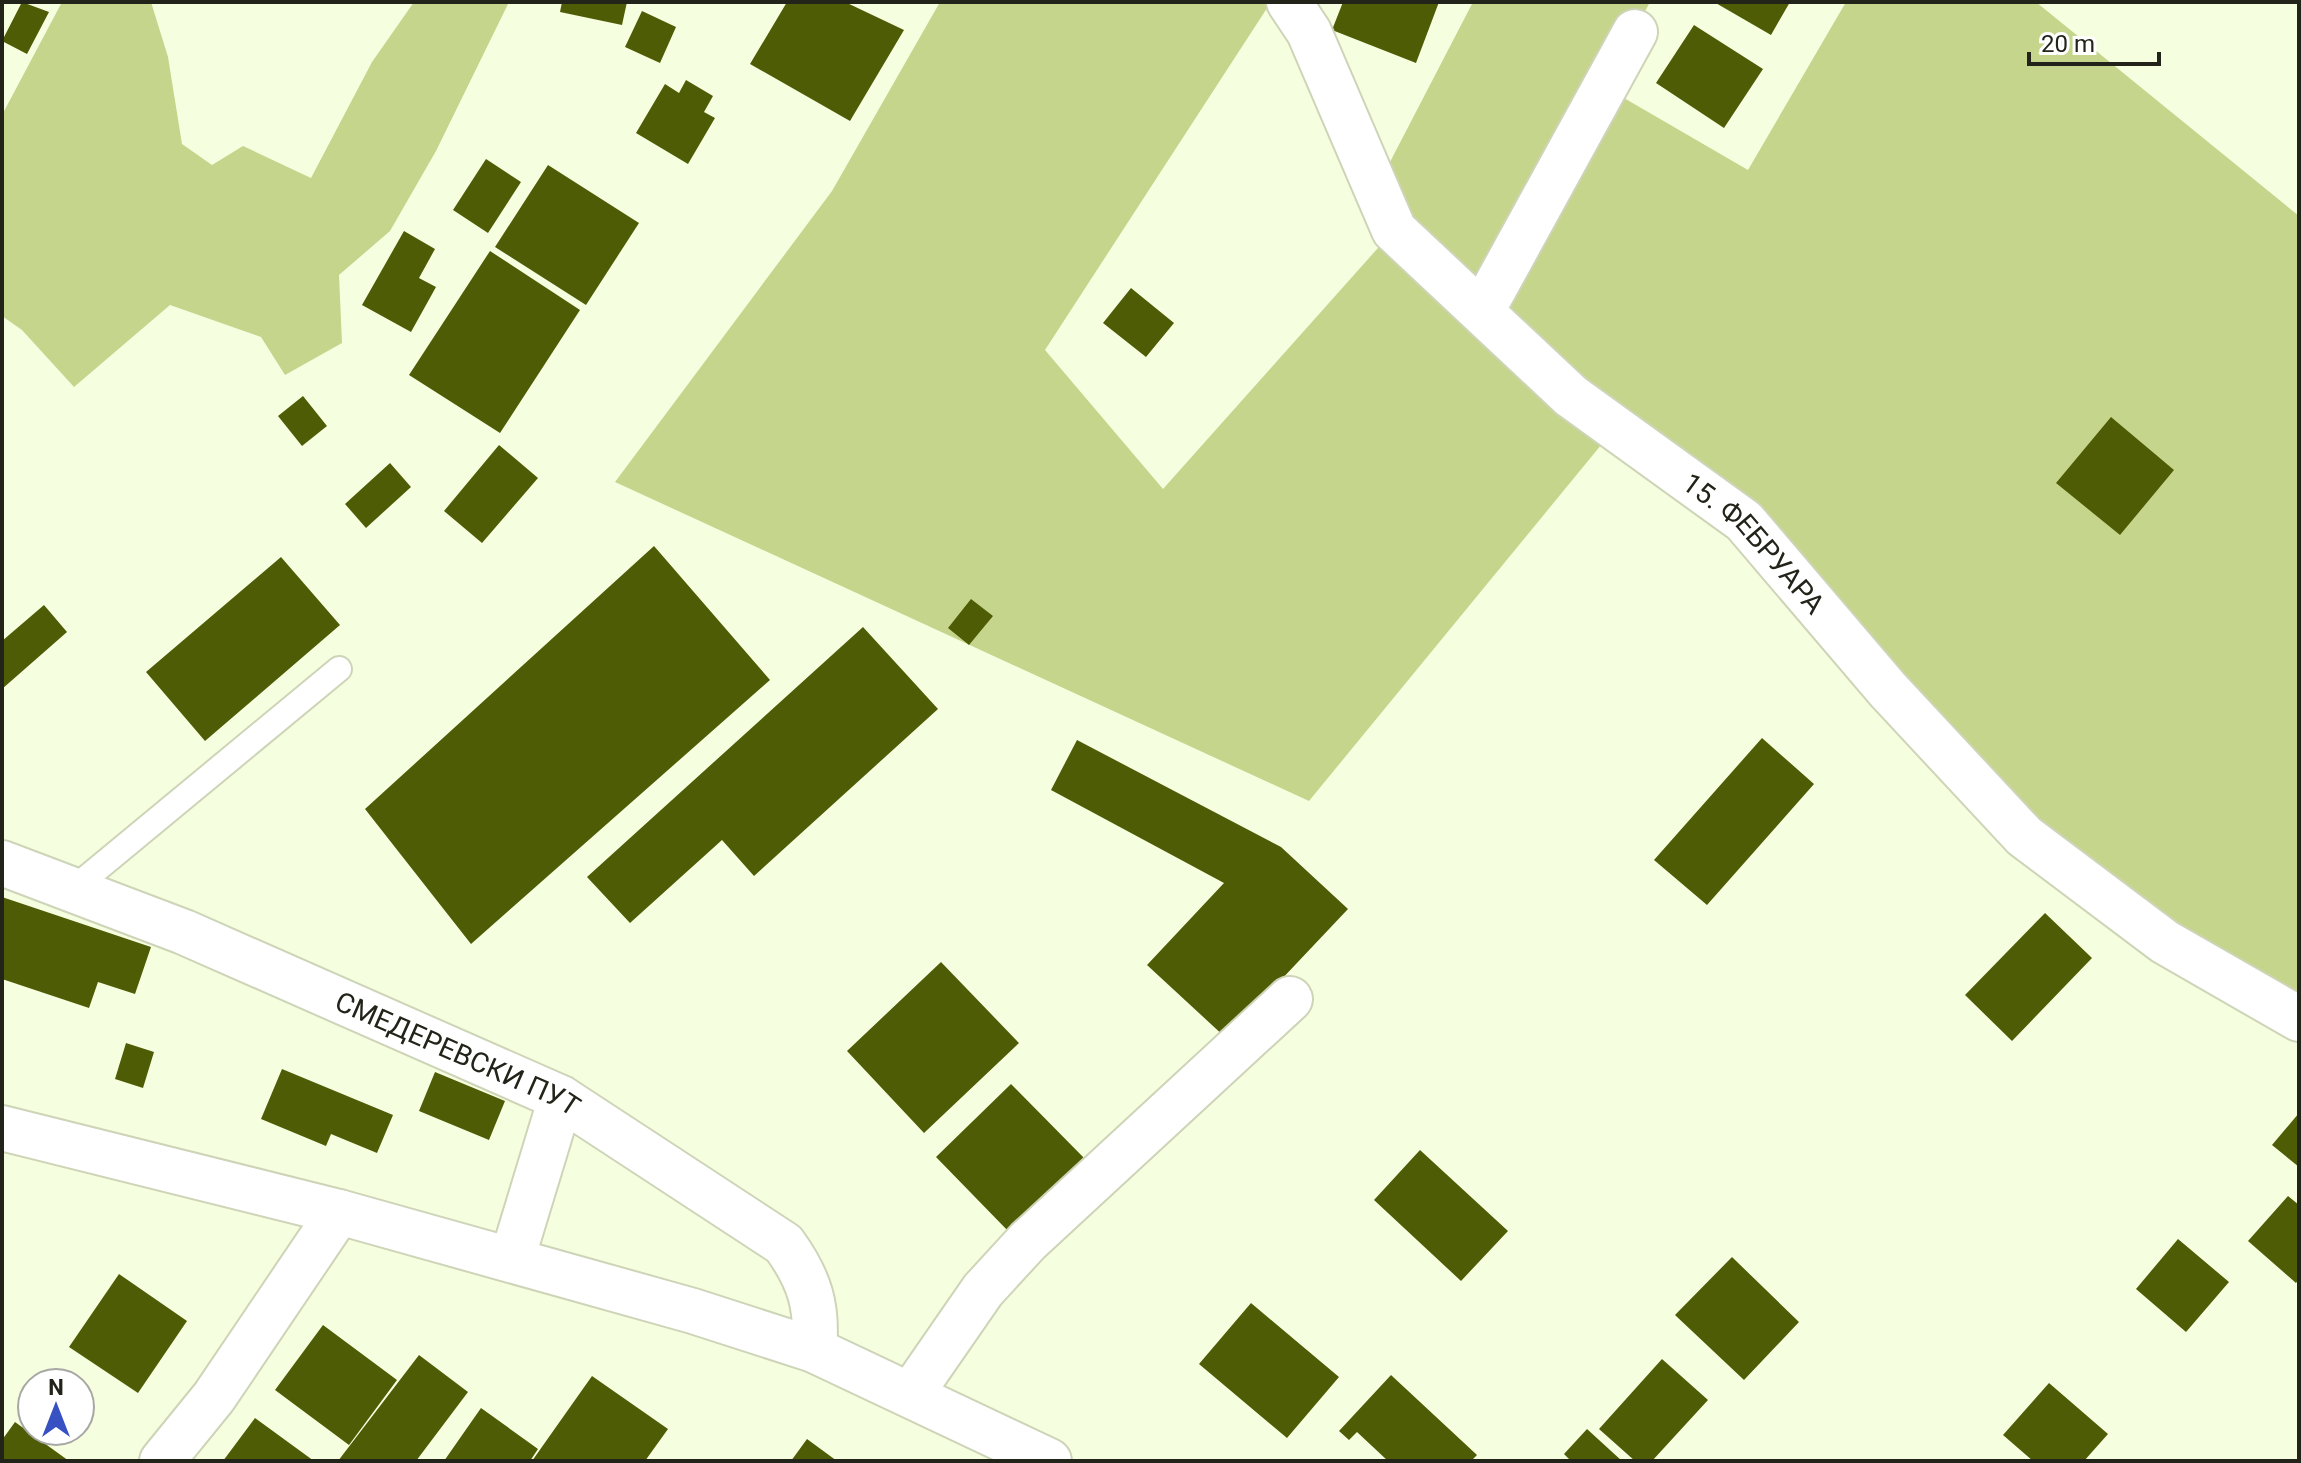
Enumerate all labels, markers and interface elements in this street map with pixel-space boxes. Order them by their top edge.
scale bar [2029,16,2159,66]
text: 20 m [2041,30,2095,58]
street label: 15. ФЕБРУАРА [1677,466,1832,620]
street label: СМЕДЕРЕВСКИ ПУТ [330,984,587,1123]
north arrow [16,1367,96,1447]
text: N [48,1375,64,1400]

